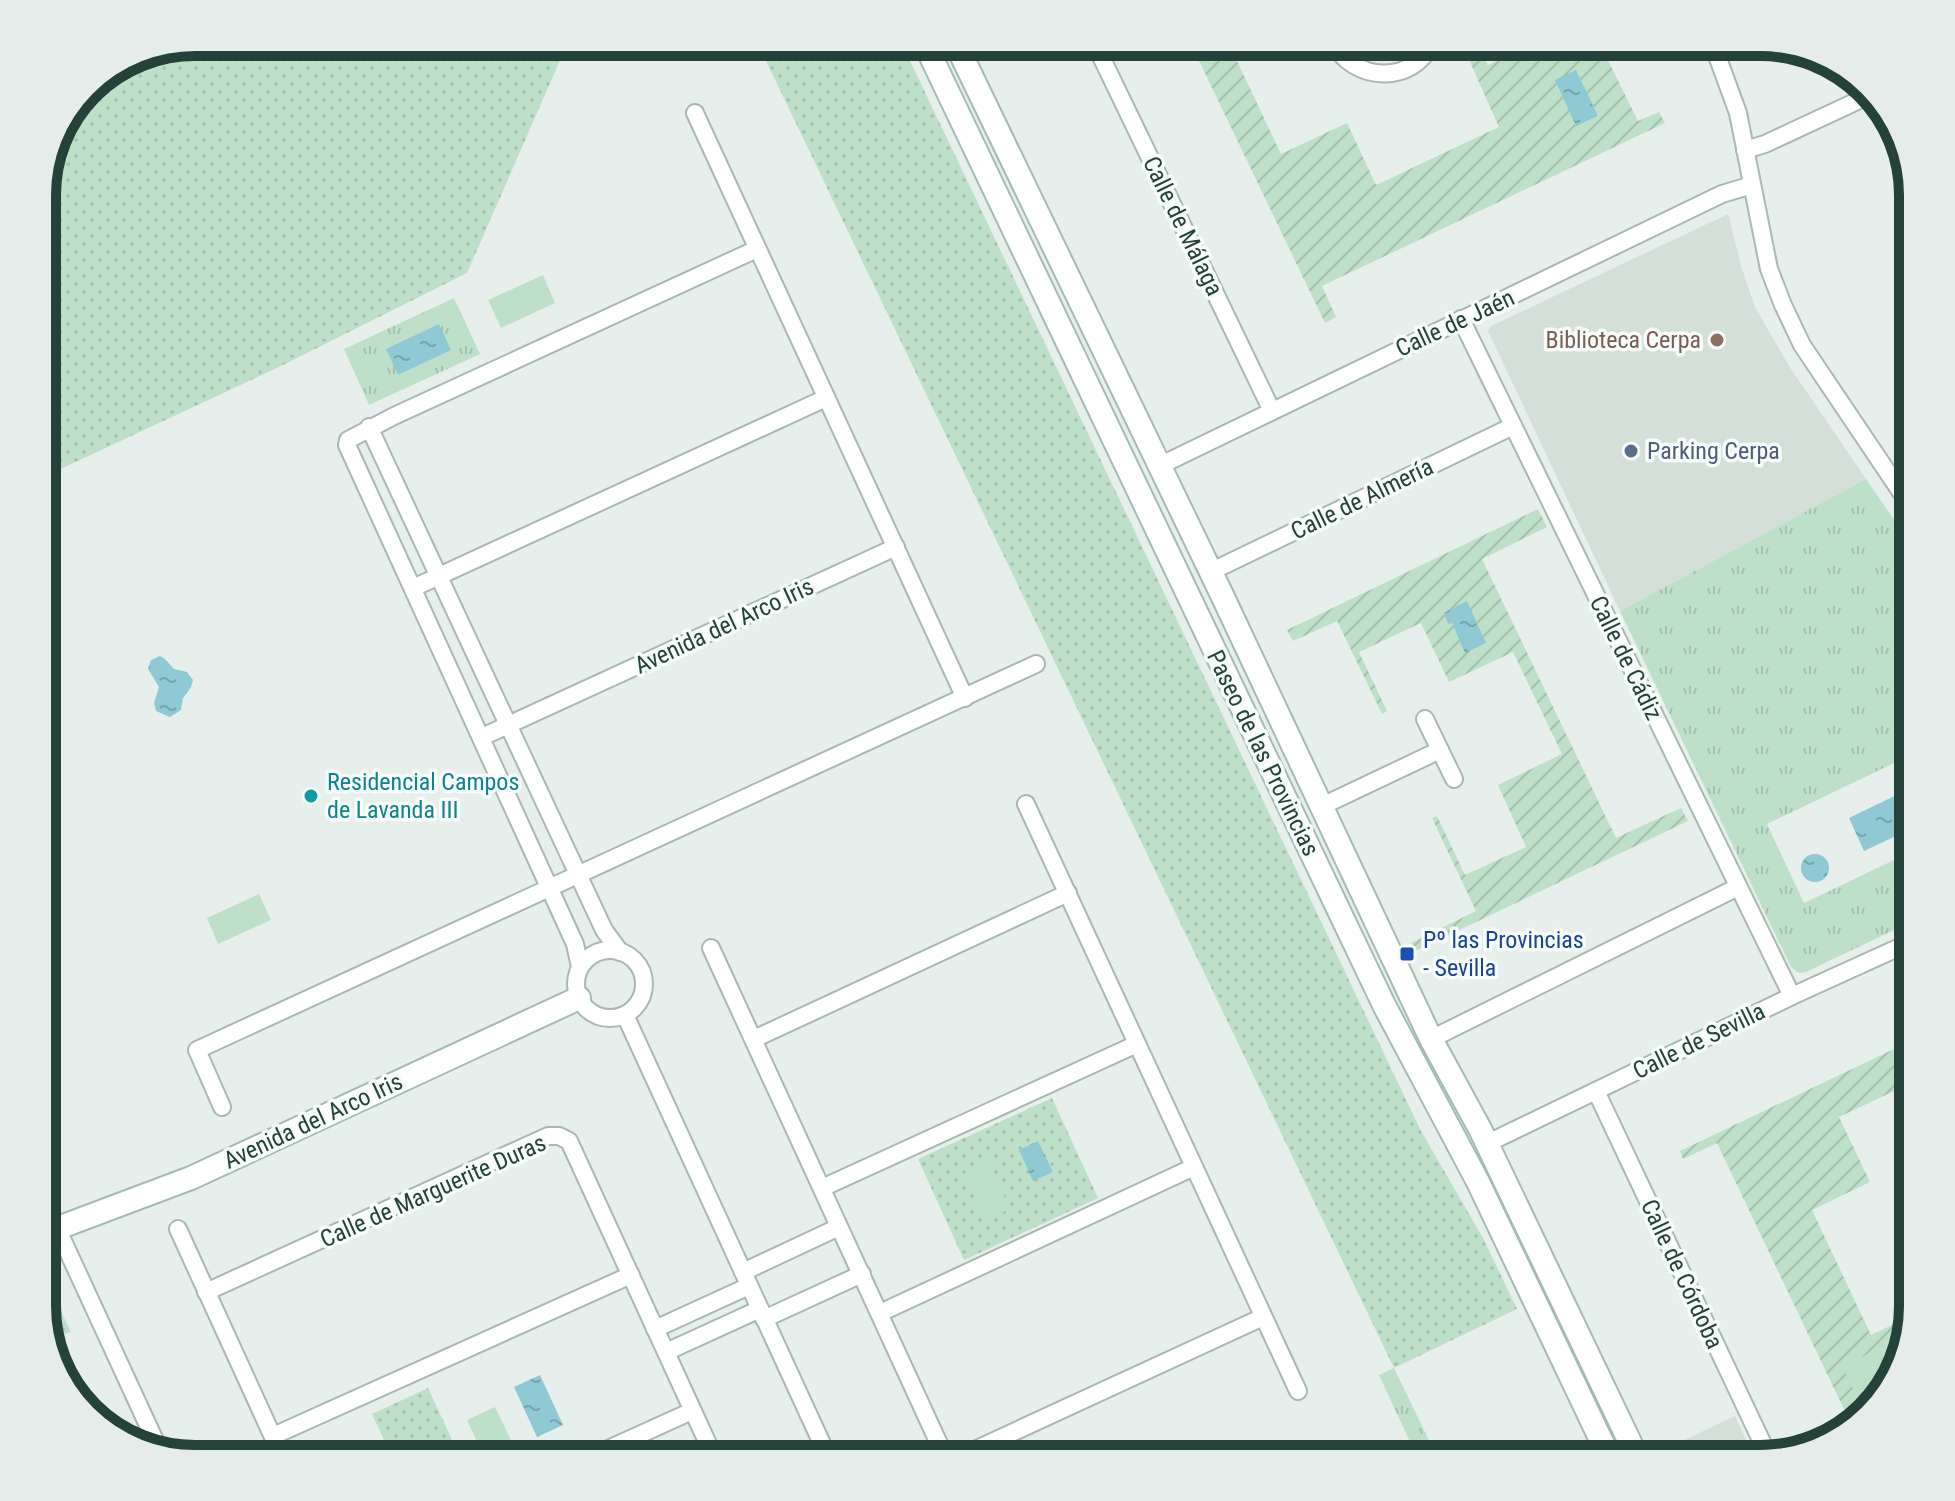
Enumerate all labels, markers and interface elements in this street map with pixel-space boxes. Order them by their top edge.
street label: Calle de Málaga [1137,152,1229,300]
street label: Calle de Jaén [1391,283,1519,363]
place label: Biblioteca Cerpa [1546,326,1701,354]
marker: Biblioteca Cerpa [1708,331,1726,349]
place label: Parking Cerpa [1647,437,1780,465]
marker: Parking Cerpa [1622,442,1640,460]
street label: Calle de Almería [1286,453,1438,545]
street label: Avenida del Arco Iris [630,572,818,680]
street label: Calle de Cádiz [1584,591,1668,725]
street label: Paseo de las Provincias [1201,646,1325,860]
place label: Residencial Campos de Lavanda III [327,768,519,824]
marker: Residencial Campos de Lavanda III [302,787,320,805]
place label: Pº las Provincias - Sevilla [1423,926,1584,982]
marker: Pº las Provincias - Sevilla [1398,945,1416,963]
street label: Calle de Sevilla [1628,997,1770,1085]
street label: Avenida del Arco Iris [219,1067,407,1175]
street label: Calle de Marguerite Duras [316,1129,550,1253]
street label: Calle de Córdoba [1635,1195,1729,1353]

